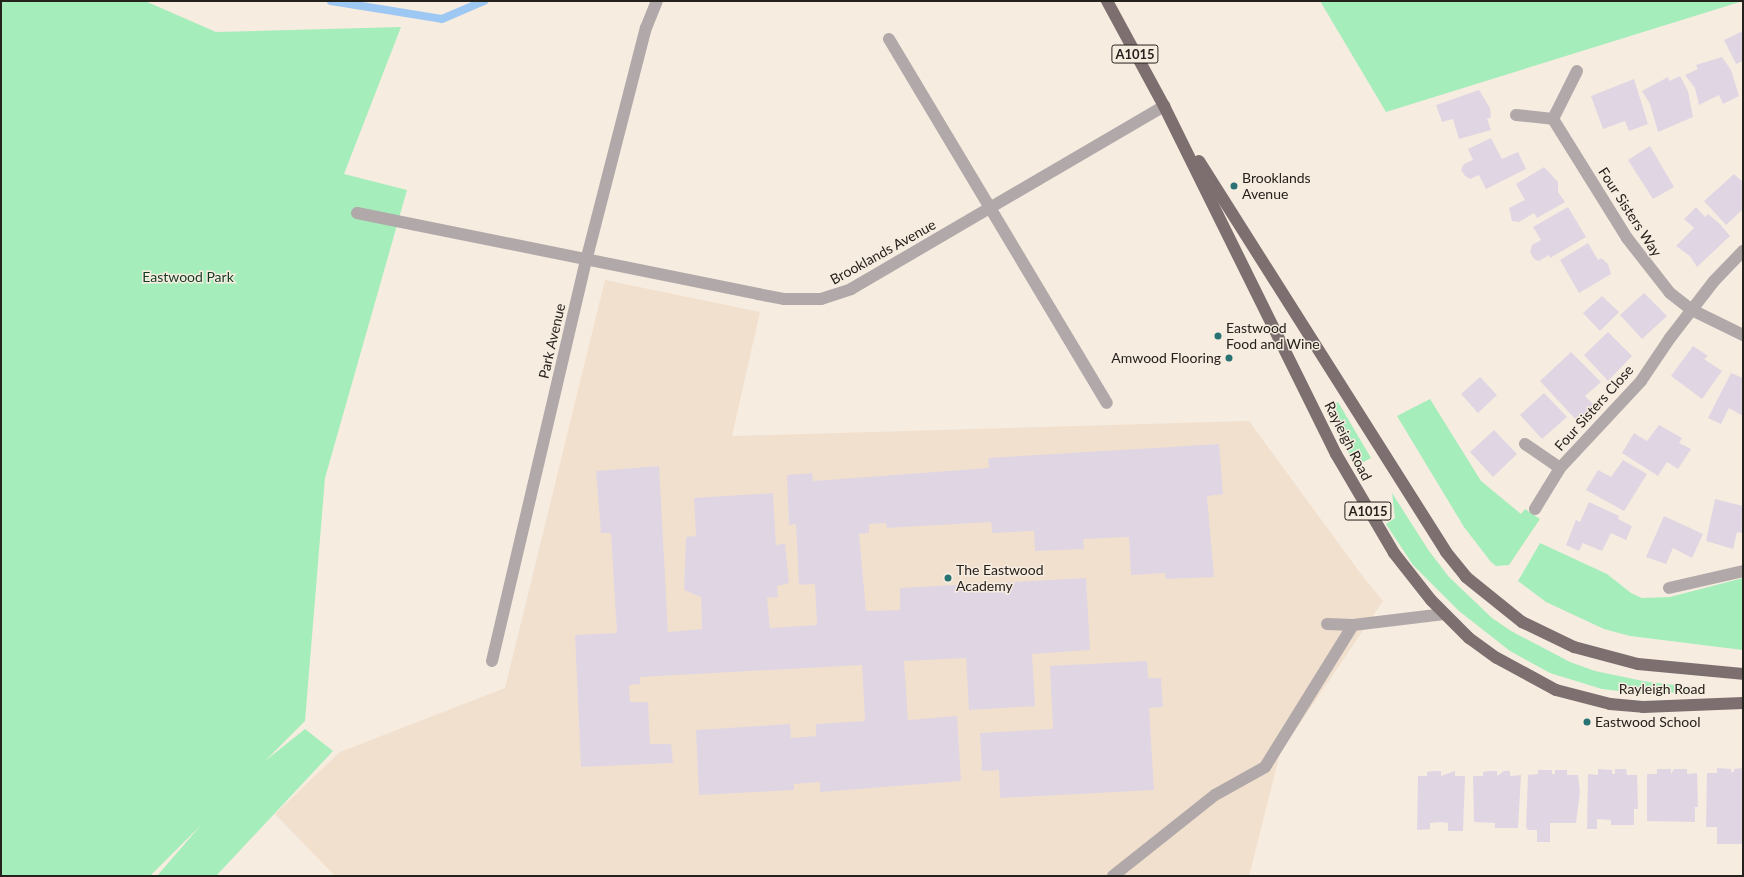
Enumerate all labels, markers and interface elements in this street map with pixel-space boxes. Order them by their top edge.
road number: A1015 [1111,43,1159,65]
street label: Four Sisters Way [1595,164,1665,260]
place label: Brooklands Avenue [1242,170,1311,202]
marker: Brooklands Avenue [1229,181,1239,191]
street label: Brooklands Avenue [827,216,939,288]
park label: Eastwood Park [142,269,234,285]
street label: Park Avenue [535,301,569,381]
place label: Eastwood Food and Wine [1226,320,1320,352]
marker: Eastwood Food and Wine [1213,331,1223,341]
place label: Amwood Flooring [1111,350,1221,366]
marker: Amwood Flooring [1224,353,1234,363]
street label: Four Sisters Close [1551,362,1637,454]
street label: Rayleigh Road [1321,399,1375,483]
road number: A1015 [1344,500,1392,522]
place label: The Eastwood Academy [956,562,1044,594]
marker: The Eastwood Academy [943,573,953,583]
street label: Rayleigh Road [1619,681,1705,697]
place label: Eastwood School [1595,714,1700,730]
marker: Eastwood School [1582,717,1592,727]

